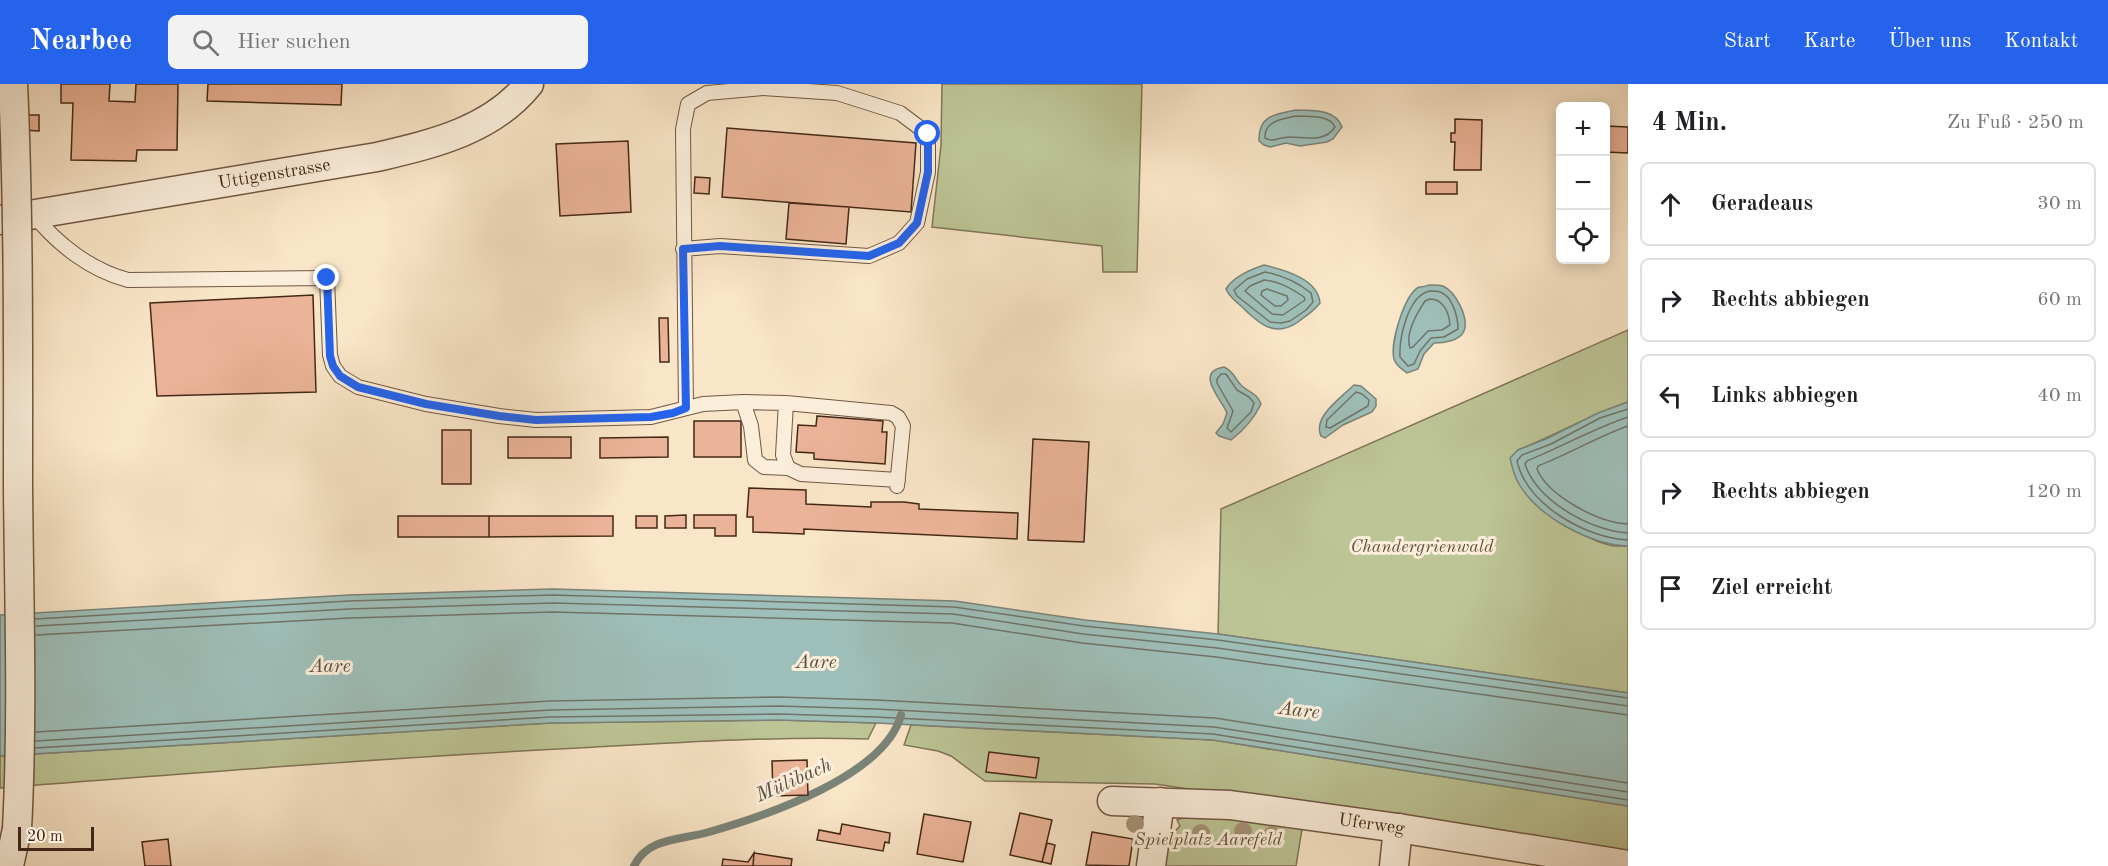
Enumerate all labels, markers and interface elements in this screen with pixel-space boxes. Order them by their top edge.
search box [168,15,588,69]
icon: search [189,26,222,59]
text: Nearbee [30,28,132,56]
text: Hier suchen [237,31,351,53]
text: Start [1724,31,1771,52]
text: Karte [1804,31,1855,52]
text: Über uns [1888,31,1971,52]
text: Kontakt [2004,31,2078,52]
map controls [1556,102,1610,264]
button: + [1556,102,1610,156]
text: 4 Min. [1652,110,1727,136]
text: Zu Fuß · 250 m [1947,113,2084,133]
route start [914,120,940,146]
street label: Uttigenstrasse [217,156,332,192]
button: − [1556,156,1610,210]
icon: ahead [1654,188,1687,221]
text: Geradeaus [1711,193,1813,215]
text: 30 m [2037,194,2082,214]
button: locate [1556,210,1610,264]
route end [313,264,339,290]
icon: right [1654,284,1687,317]
text: Rechts abbiegen [1711,289,1870,311]
text: 60 m [2037,290,2082,310]
icon: left [1654,380,1687,413]
text: Links abbiegen [1711,385,1859,407]
text: 40 m [2037,386,2082,406]
icon: right [1654,476,1687,509]
text: Rechts abbiegen [1711,481,1870,503]
text: 120 m [2026,482,2082,502]
park label: Chandergrienwald [1350,538,1494,556]
icon: arrive [1654,572,1687,605]
text: Ziel erreicht [1711,577,1832,599]
water label: Aare [794,653,837,673]
water label: Aare [308,657,351,677]
water label: Aare [1276,698,1321,723]
water label: Mülibach [752,755,835,807]
street label: Uferweg [1337,811,1406,838]
scale bar [18,824,94,852]
text: 20 m [27,829,63,845]
park label: Spielplatz Aarefeld [1134,831,1282,849]

